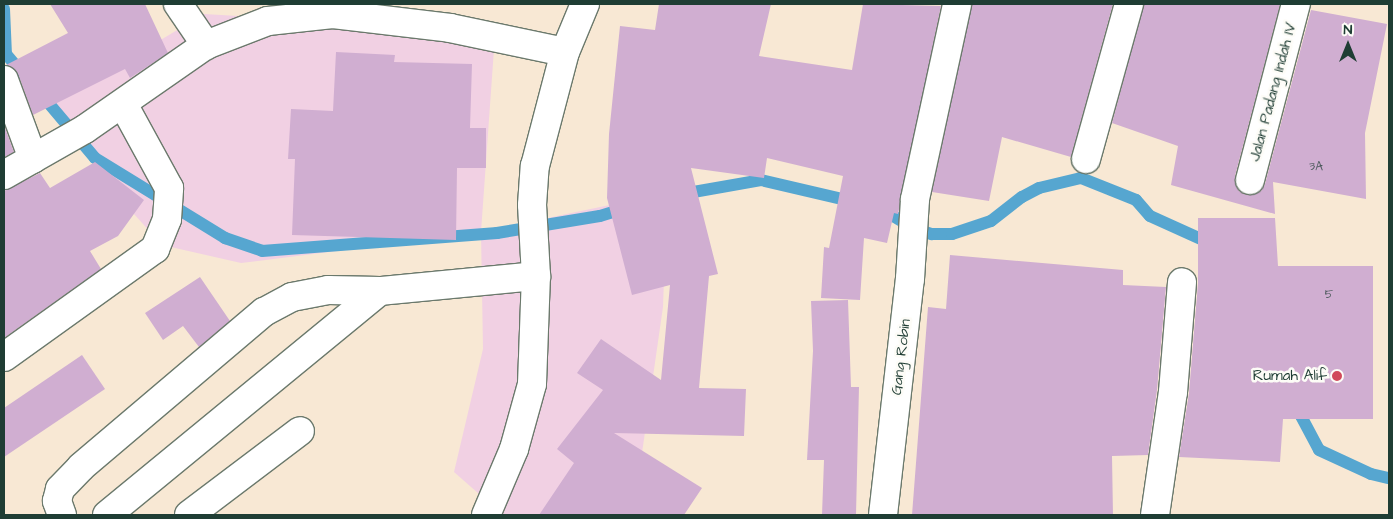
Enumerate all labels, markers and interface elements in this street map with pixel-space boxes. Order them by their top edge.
north arrow [1323,20,1373,70]
text: N [1344,20,1352,40]
street label: Jalan Padang Indah IV [1246,21,1300,163]
house number: 3A [1309,160,1323,174]
house number: 5 [1325,288,1333,302]
street label: Gang Robin [887,318,915,396]
place label: Rumah Alif [1253,367,1327,385]
marker: Rumah Alif [1331,370,1343,382]

